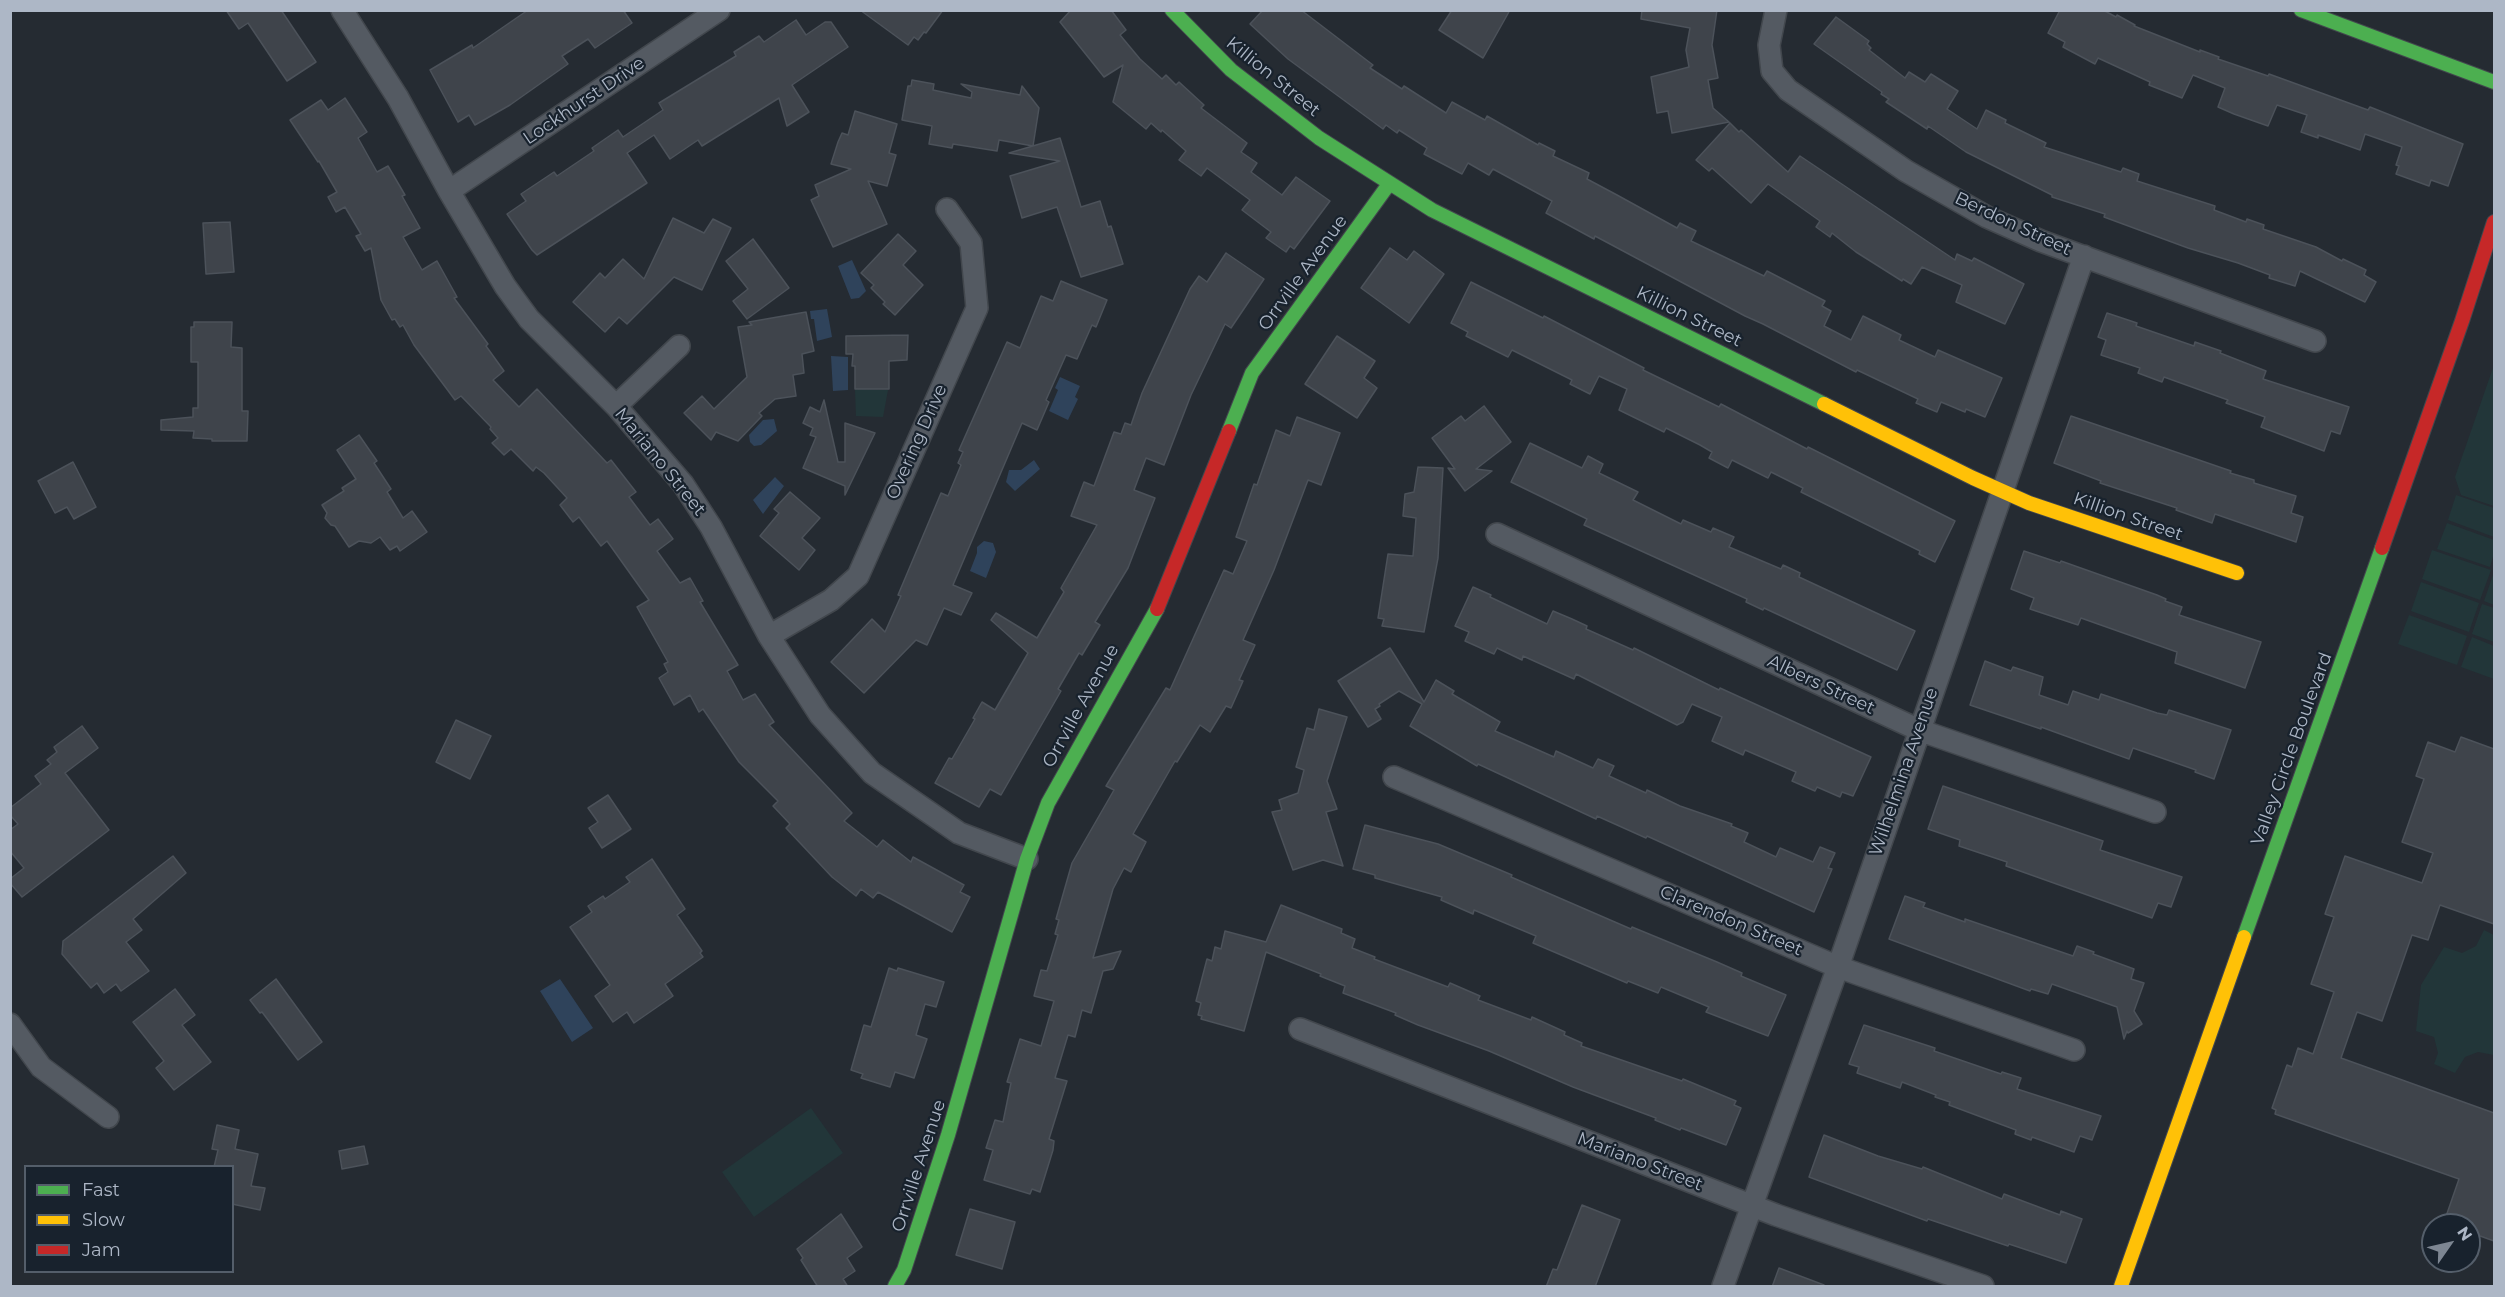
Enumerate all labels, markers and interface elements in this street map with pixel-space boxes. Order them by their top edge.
street label: Killion Street [1222,32,1324,122]
street label: Lockhurst Drive [519,52,649,150]
street label: Berdon Street [1951,188,2075,260]
street label: Orrville Avenue [1254,211,1352,335]
street label: Killion Street [1633,282,1745,352]
street label: Overing Drive [882,381,952,503]
street label: Mariano Street [610,404,710,520]
street label: Killion Street [2070,488,2186,546]
street label: Orrville Avenue [1038,641,1124,771]
street label: Valley Circle Boulevard [2247,650,2337,848]
street label: Albers Street [1764,651,1878,719]
street label: Wilhelmina Avenue [1865,685,1943,859]
street label: Clarendon Street [1656,881,1806,961]
street label: Orrville Avenue [887,1097,951,1235]
street label: Mariano Street [1574,1128,1706,1196]
legend [24,1165,234,1273]
text: Fast [82,1179,120,1201]
text: Slow [82,1209,125,1231]
north arrow [2421,1213,2481,1273]
text: N [2453,1223,2476,1244]
text: Jam [82,1239,121,1261]

